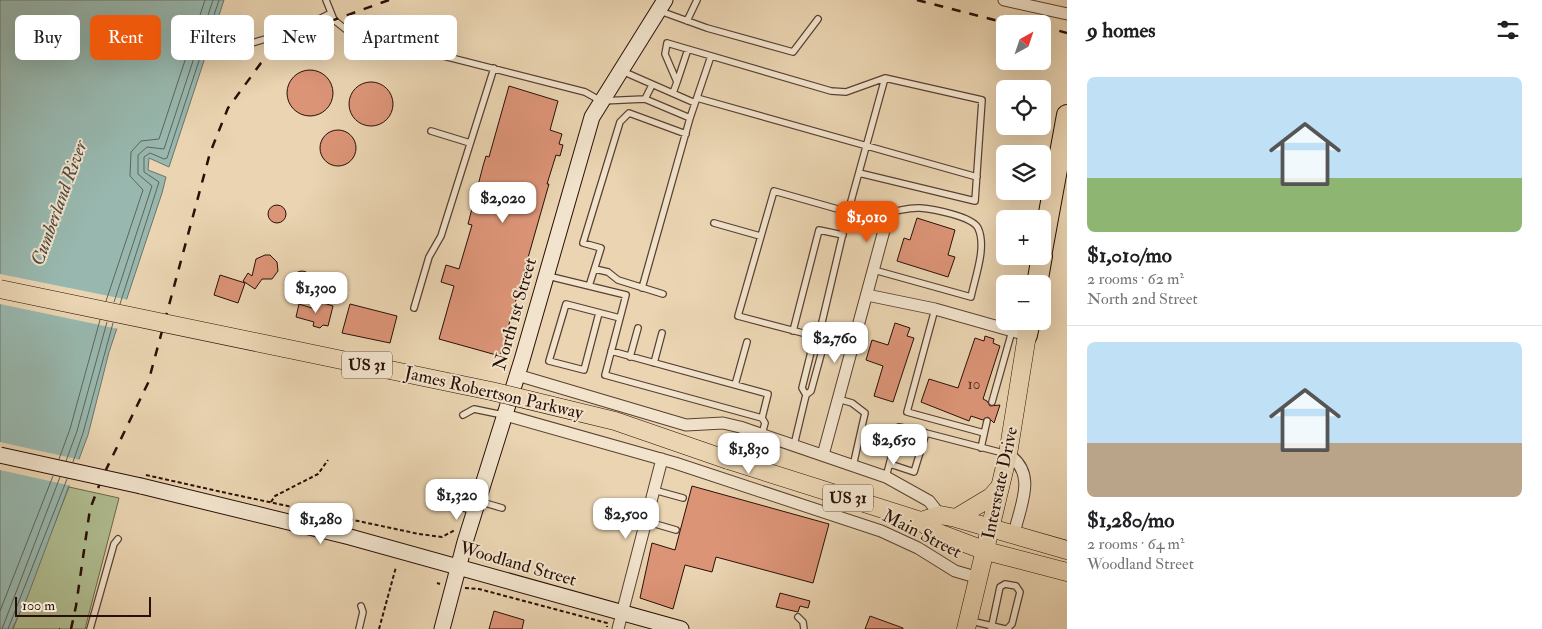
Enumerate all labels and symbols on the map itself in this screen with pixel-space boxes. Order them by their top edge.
north arrow [996,15,1051,70]
water label: Cumberland River [25,136,93,269]
pin: $2,020 [462,182,544,224]
pin: $1,010 [826,200,908,243]
street label: North 1st Street [488,255,542,373]
pin: $1,300 [275,272,357,314]
pin: $2,760 [794,322,876,364]
road number: US 31 [342,352,392,378]
street label: James Robertson Parkway [401,361,587,425]
house number: 10 [968,375,980,394]
pin: $2,650 [853,424,935,466]
street label: Interstate Drive [977,424,1023,541]
pin: $1,830 [708,432,790,475]
pin: $1,320 [416,478,498,521]
road number: US 31 [823,484,873,512]
pin: $2,500 [585,498,667,540]
pin: $1,280 [280,502,362,545]
street label: Main Street [878,504,966,564]
street label: Woodland Street [456,536,579,592]
scale bar [15,594,151,617]

